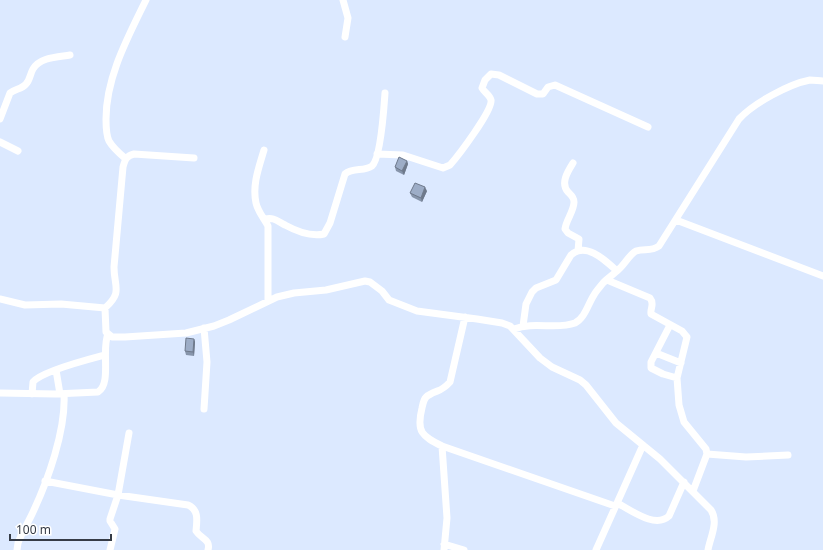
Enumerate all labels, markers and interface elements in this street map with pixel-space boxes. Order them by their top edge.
scale bar [10,516,111,542]
text: 100 m [16,521,51,538]

